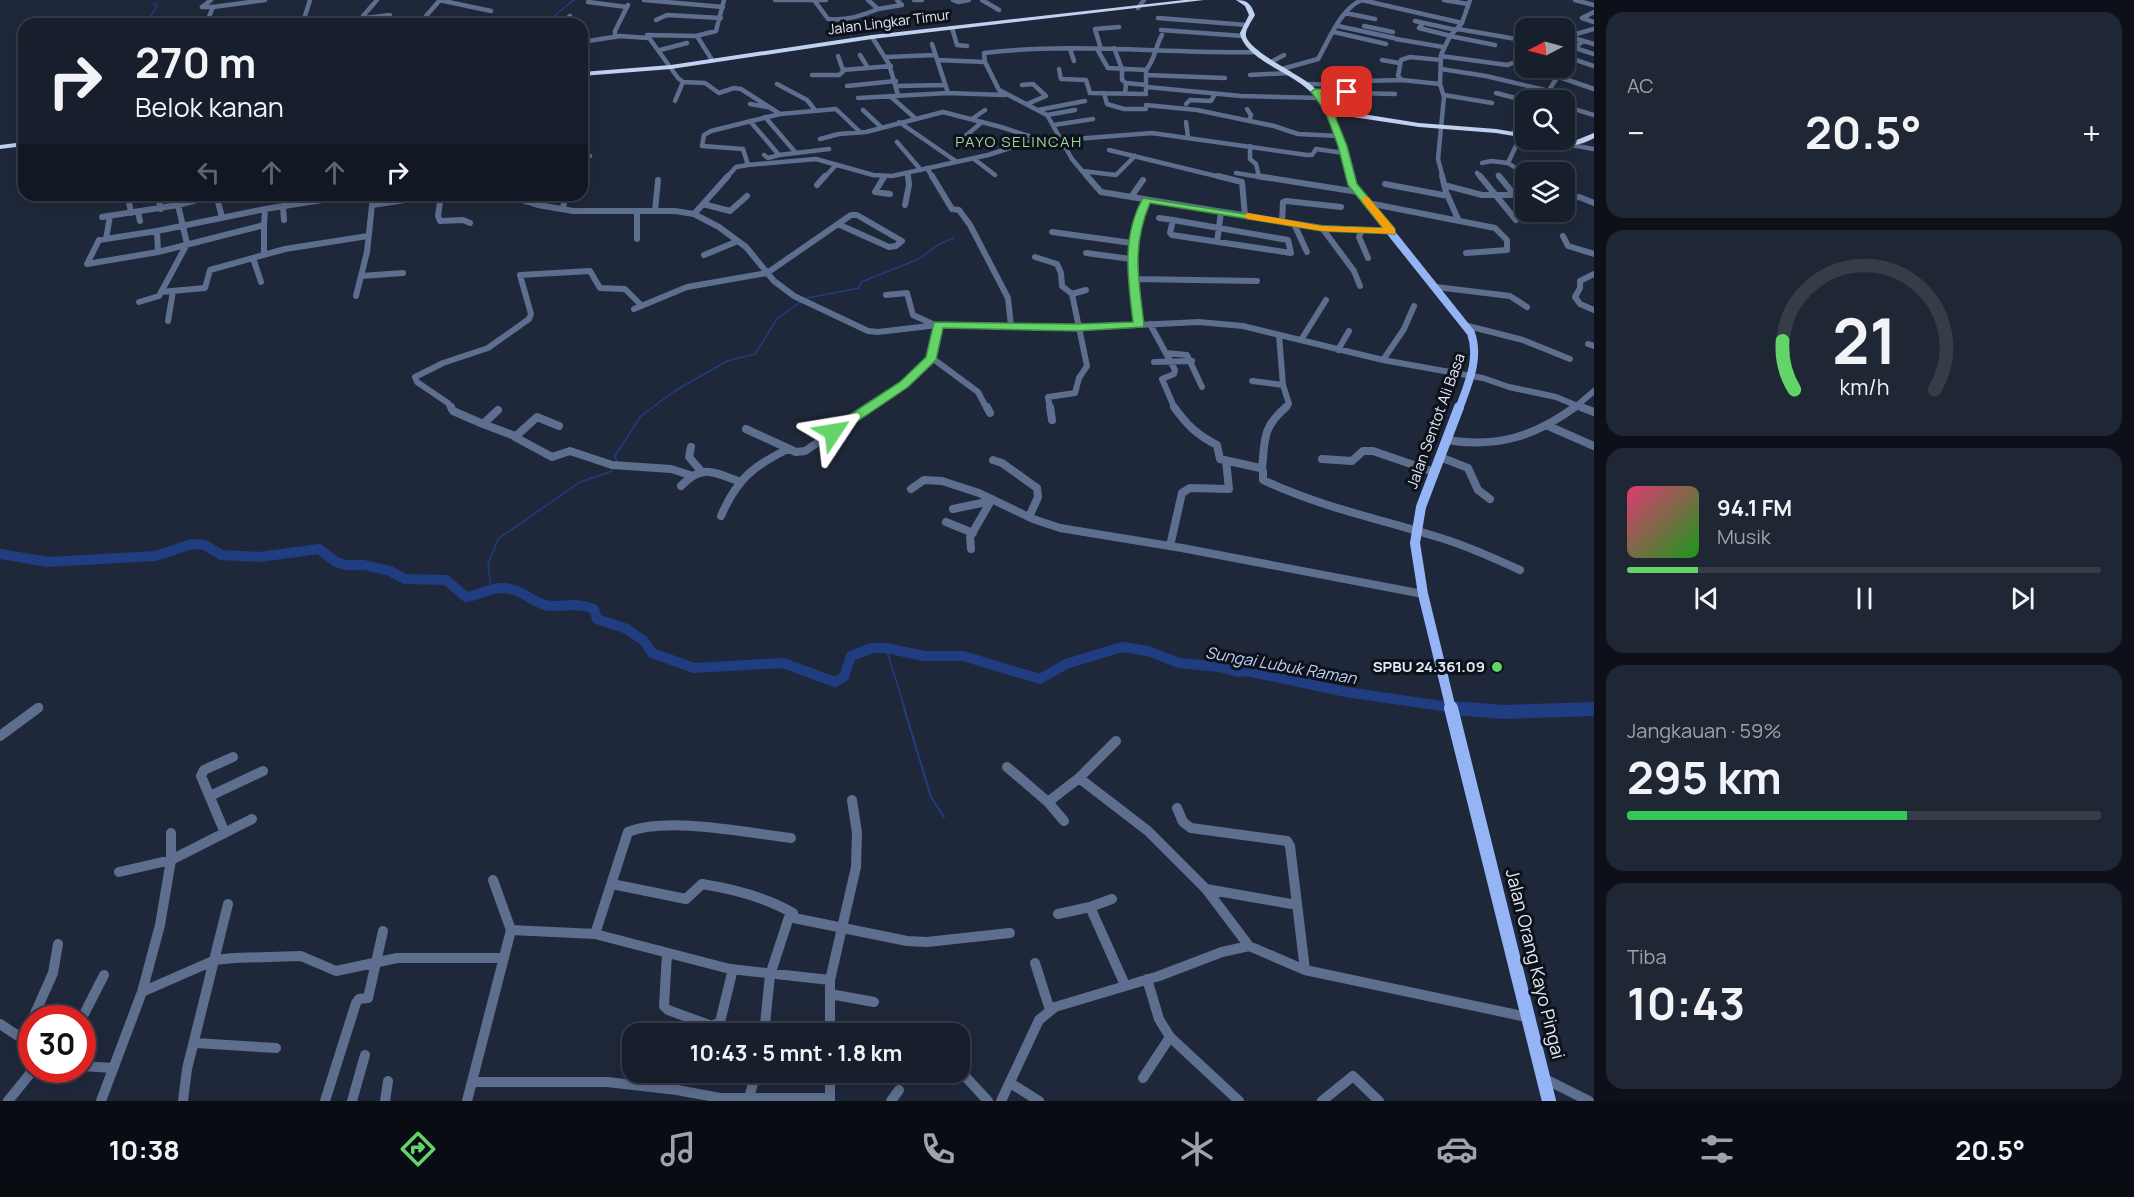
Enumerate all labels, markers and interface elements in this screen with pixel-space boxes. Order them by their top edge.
street label: Jalan Lingkar Timur [827,5,951,38]
north arrow [1515,18,1575,78]
map controls [1515,18,1575,222]
text: 270 m [135,33,256,91]
icon: right [36,42,114,120]
pin [1321,66,1372,117]
text: AC [1627,72,1654,99]
icon: arrive [1330,75,1363,108]
text: Belok kanan [135,88,284,125]
button: search [1515,90,1575,150]
text: 20.5° [1805,101,1922,163]
text: − [1627,110,1645,155]
text: + [2082,110,2101,155]
district label: PAYO SELINCAH [955,131,1083,152]
icon: left [192,156,225,189]
icon: ahead [255,156,288,189]
icon: ahead [318,156,351,189]
icon: right [381,156,414,189]
button: layers [1515,162,1575,222]
text: 21 [1832,297,1896,383]
street label: Jalan Sentot Ali Basa [1401,350,1470,491]
text: km/h [1839,372,1889,401]
position arrow [801,400,865,464]
text: 94.1 FM [1717,493,1792,523]
text: Musik [1717,523,1771,550]
icon: previous [1690,582,1723,615]
icon: pause [1848,582,1881,615]
icon: next [2006,582,2039,615]
water label: Sungai Lubuk Raman [1204,641,1359,689]
place label: SPBU 24.361.09 [1373,656,1485,677]
marker: SPBU 24.361.09 [1490,660,1504,674]
text: Jangkauan · 59% [1627,717,1782,744]
text: 295 km [1627,746,1782,808]
street label: Jalan Orang Kayo Pingai [1501,866,1571,1061]
text: Tiba [1627,943,1667,970]
text: 10:43 [1627,972,1745,1034]
speed limit sign: 30 [18,1005,96,1083]
text: 10:43 · 5 mnt · 1.8 km [690,1038,902,1068]
icon: directions [397,1128,439,1170]
icon: music [657,1128,699,1170]
icon: phone [917,1128,959,1170]
icon: climate [1176,1128,1218,1170]
icon: car [1436,1128,1478,1170]
icon: filters [1696,1128,1738,1170]
text: 10:38 [109,1131,180,1168]
text: 20.5° [1955,1131,2025,1168]

